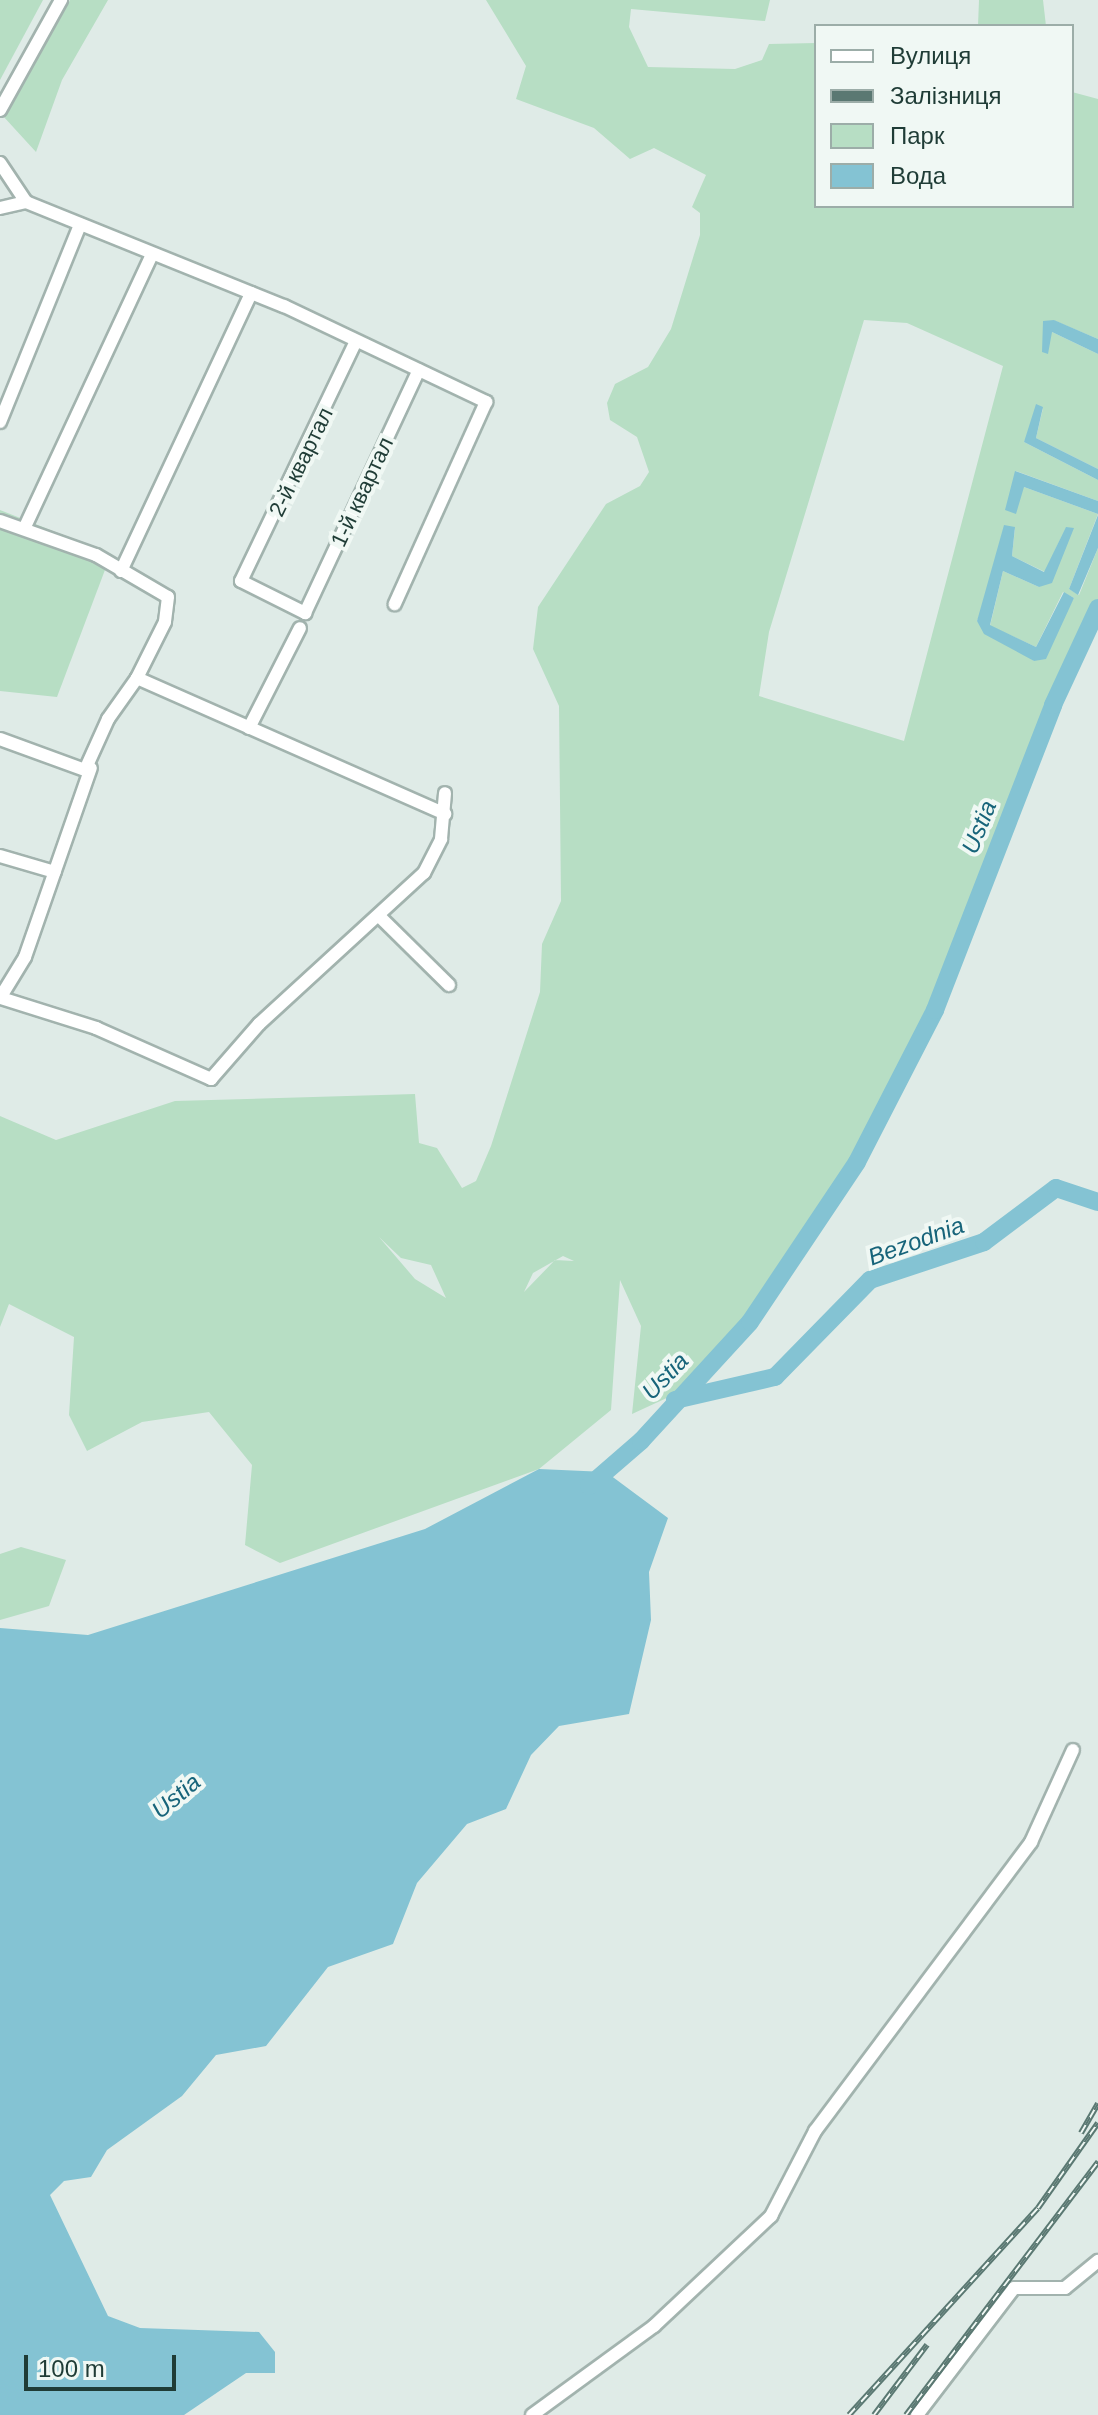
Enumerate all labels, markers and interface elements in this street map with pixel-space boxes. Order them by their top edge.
legend [814,24,1074,208]
text: Вулиця [890,42,971,69]
text: Залізниця [890,82,1002,109]
text: Парк [890,122,944,149]
text: Вода [890,162,946,189]
street label: 2-й квартал [263,403,339,521]
street label: 1-й квартал [325,433,399,551]
water label: Ustia [955,796,1003,858]
water label: Bezodnia [864,1210,968,1272]
water label: Ustia [636,1346,694,1406]
water label: Ustia [146,1767,206,1825]
scale bar [28,2339,180,2389]
text: 100 m [38,2355,105,2382]

